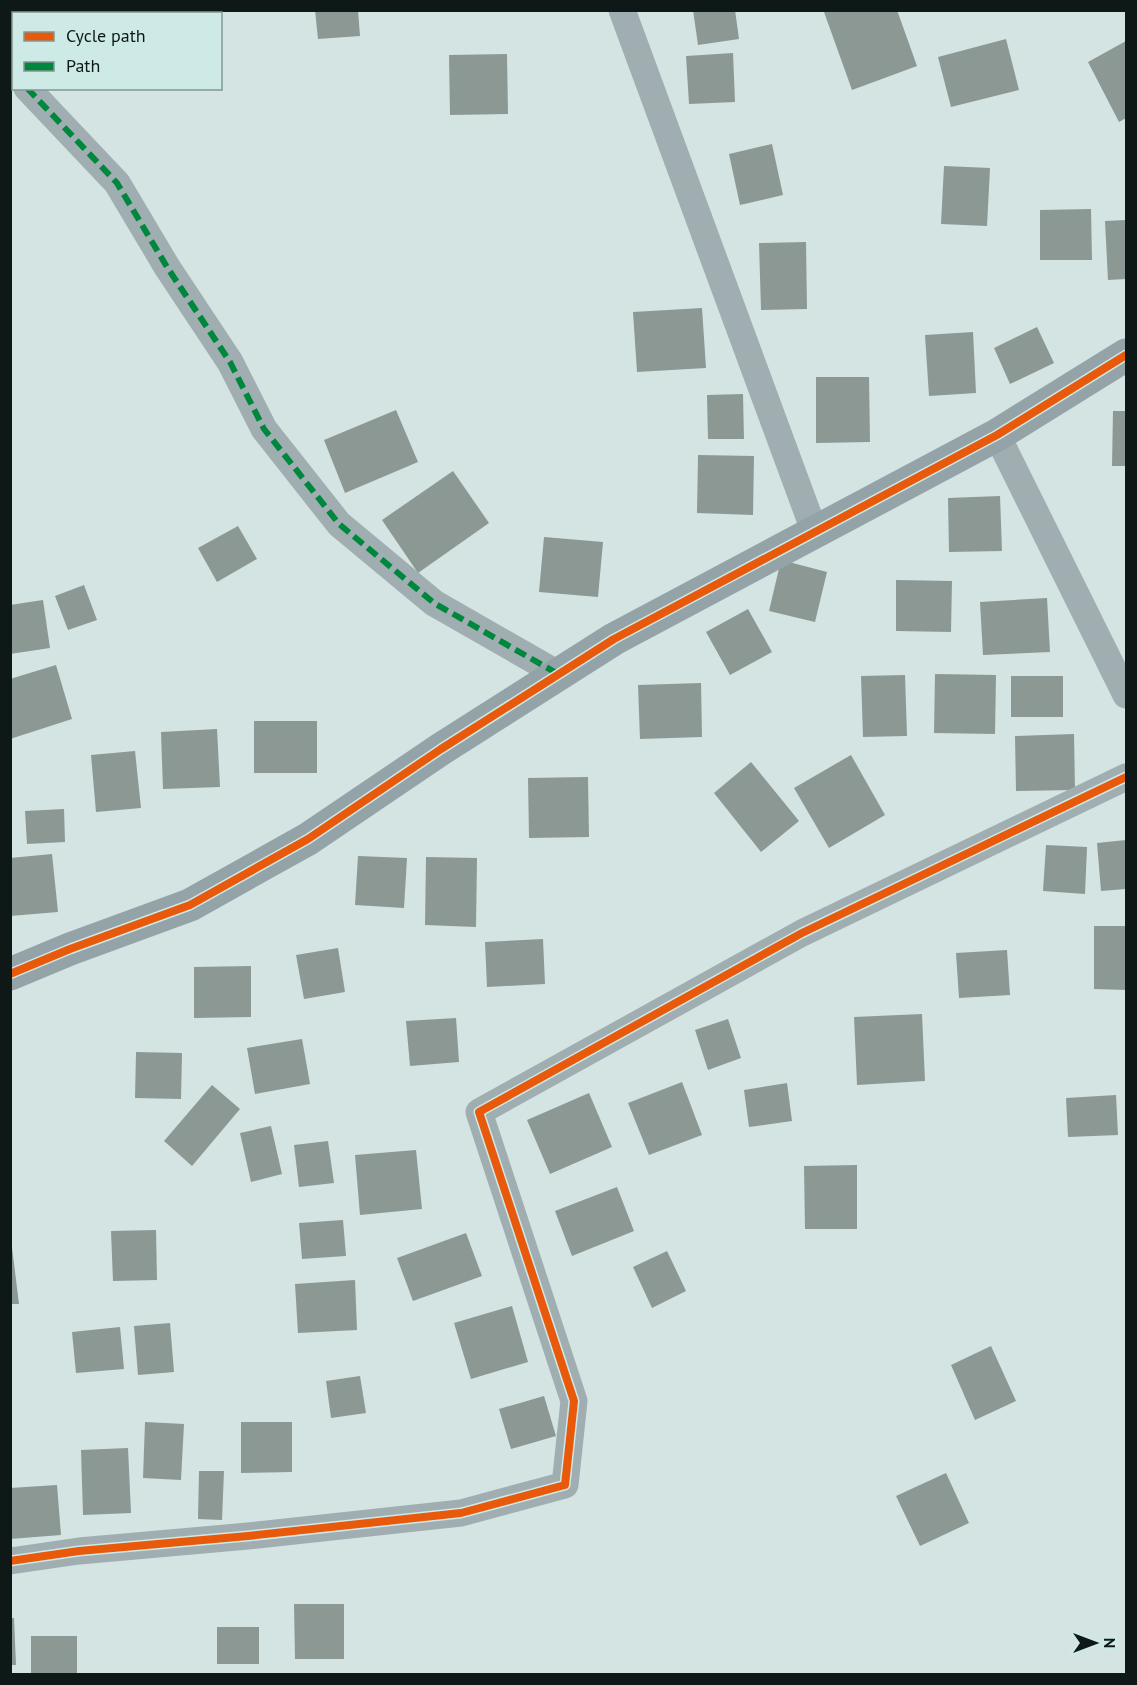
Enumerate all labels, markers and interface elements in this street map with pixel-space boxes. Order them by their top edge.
legend [12,12,222,90]
text: Cycle path [66,24,146,47]
text: Path [66,54,100,77]
north arrow [1065,1613,1125,1673]
text: N [1100,1638,1120,1648]

